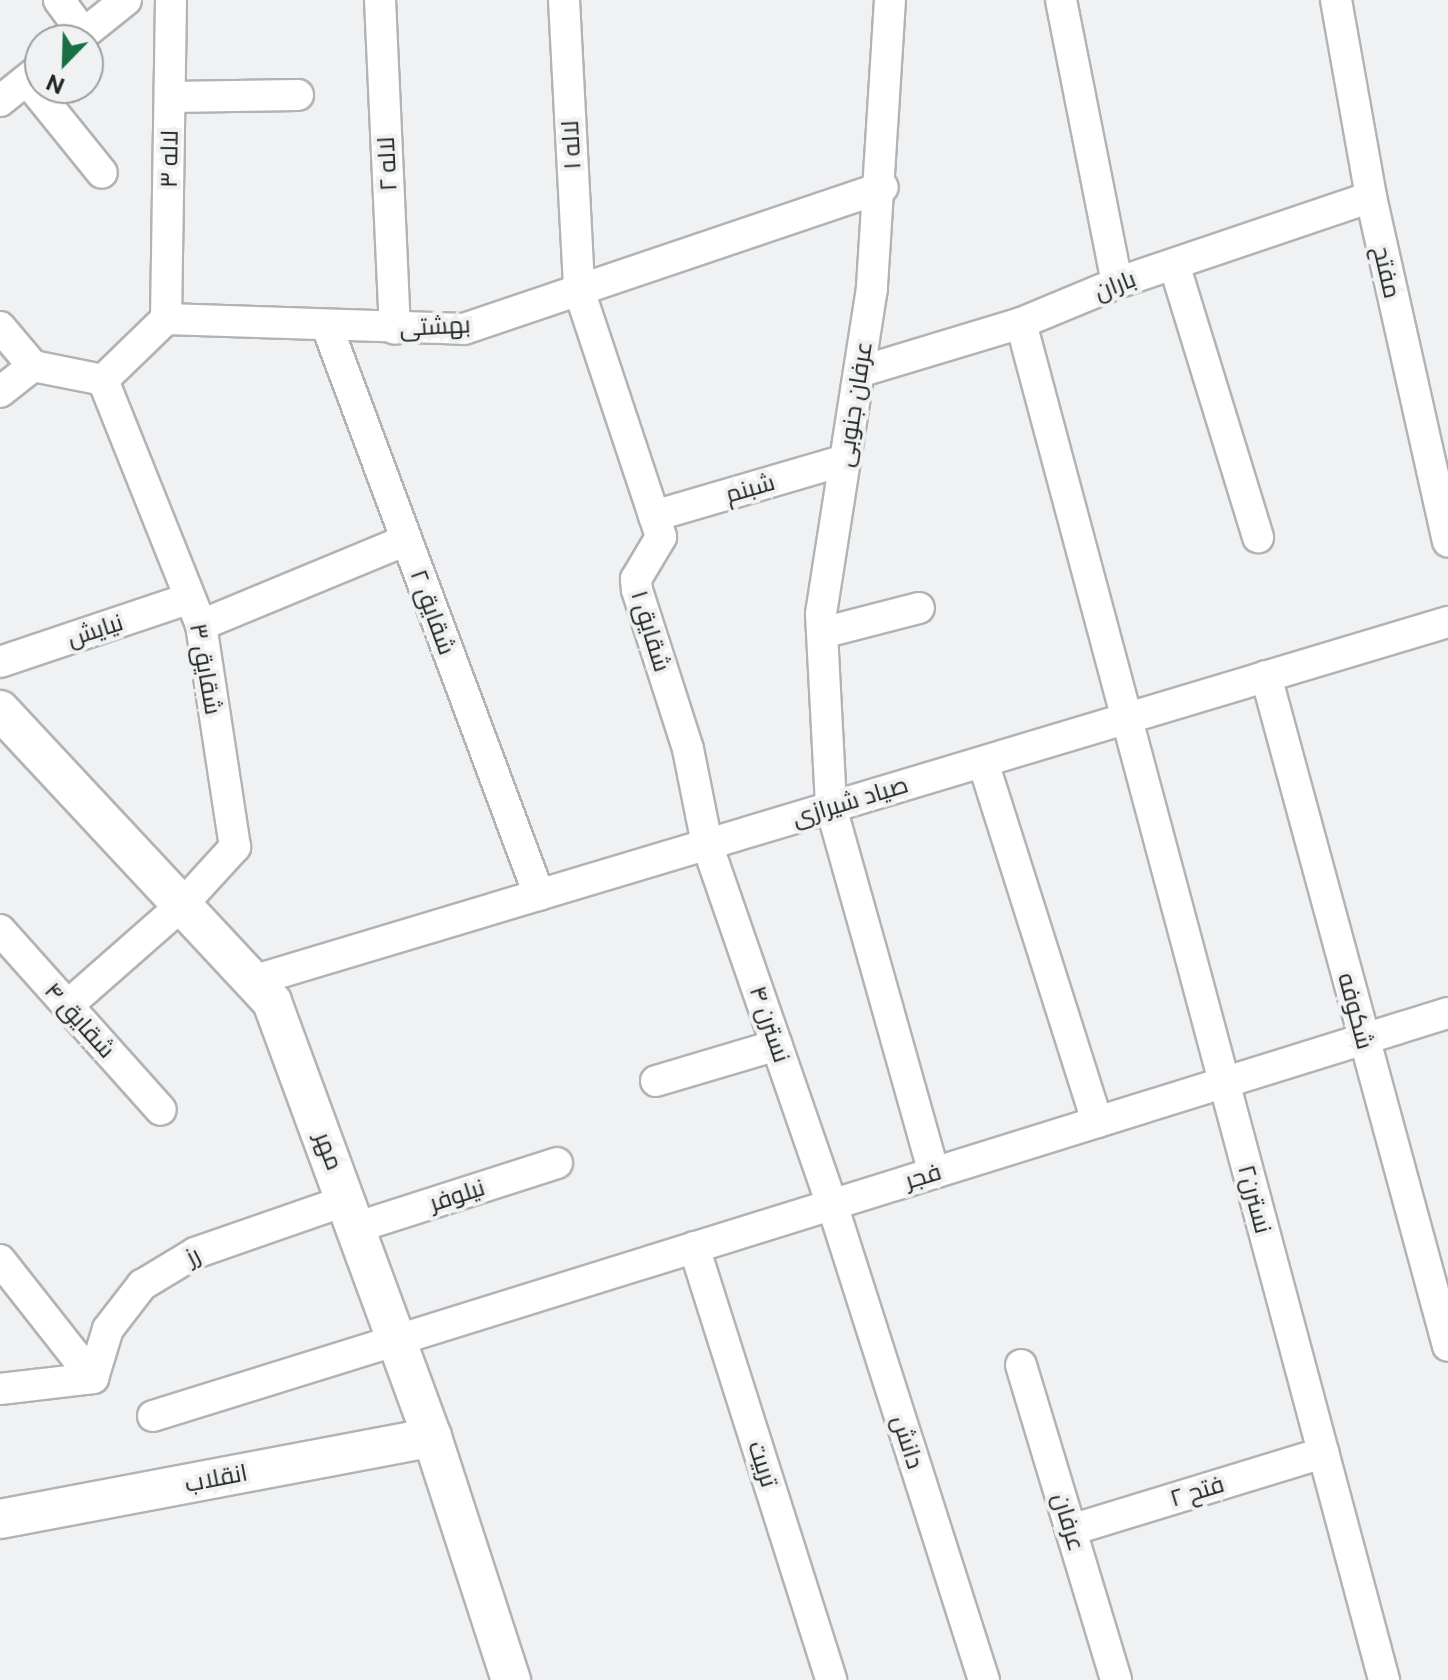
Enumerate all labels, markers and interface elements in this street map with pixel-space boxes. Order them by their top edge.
north arrow [24,24,104,104]
text: N [42,69,68,100]
street label: لاله ۱ [555,120,587,170]
street label: لاله ۳ [154,130,184,188]
street label: لاله ۲ [371,136,403,192]
street label: مفتح [1367,243,1407,301]
street label: باران [1090,264,1140,306]
street label: بهشتی [399,310,471,342]
street label: عرفان جنوبی [830,339,878,469]
street label: شبنم [722,467,778,509]
street label: شقایق ۲ [404,565,462,659]
street label: شقایق ۱ [625,587,677,675]
street label: نیایش [64,608,126,652]
street label: شقایق ۳ [184,621,228,717]
street label: صیاد شیرازی [789,770,911,832]
street label: شکوفه [1332,970,1380,1052]
street label: شقایق ۴ [39,976,121,1064]
street label: نسترن ۴ [744,982,796,1066]
street label: مهر [309,1128,349,1174]
street label: فجر [901,1157,945,1195]
street label: نسترن۲ [1232,1161,1278,1237]
street label: نیلوفر [426,1173,488,1217]
street label: رز [181,1240,205,1272]
street label: دانش [886,1412,930,1472]
street label: تربیت [742,1437,784,1491]
street label: انقلاب [182,1458,250,1498]
street label: فتح ۲ [1166,1469,1228,1513]
street label: عرفان [1047,1490,1091,1554]

